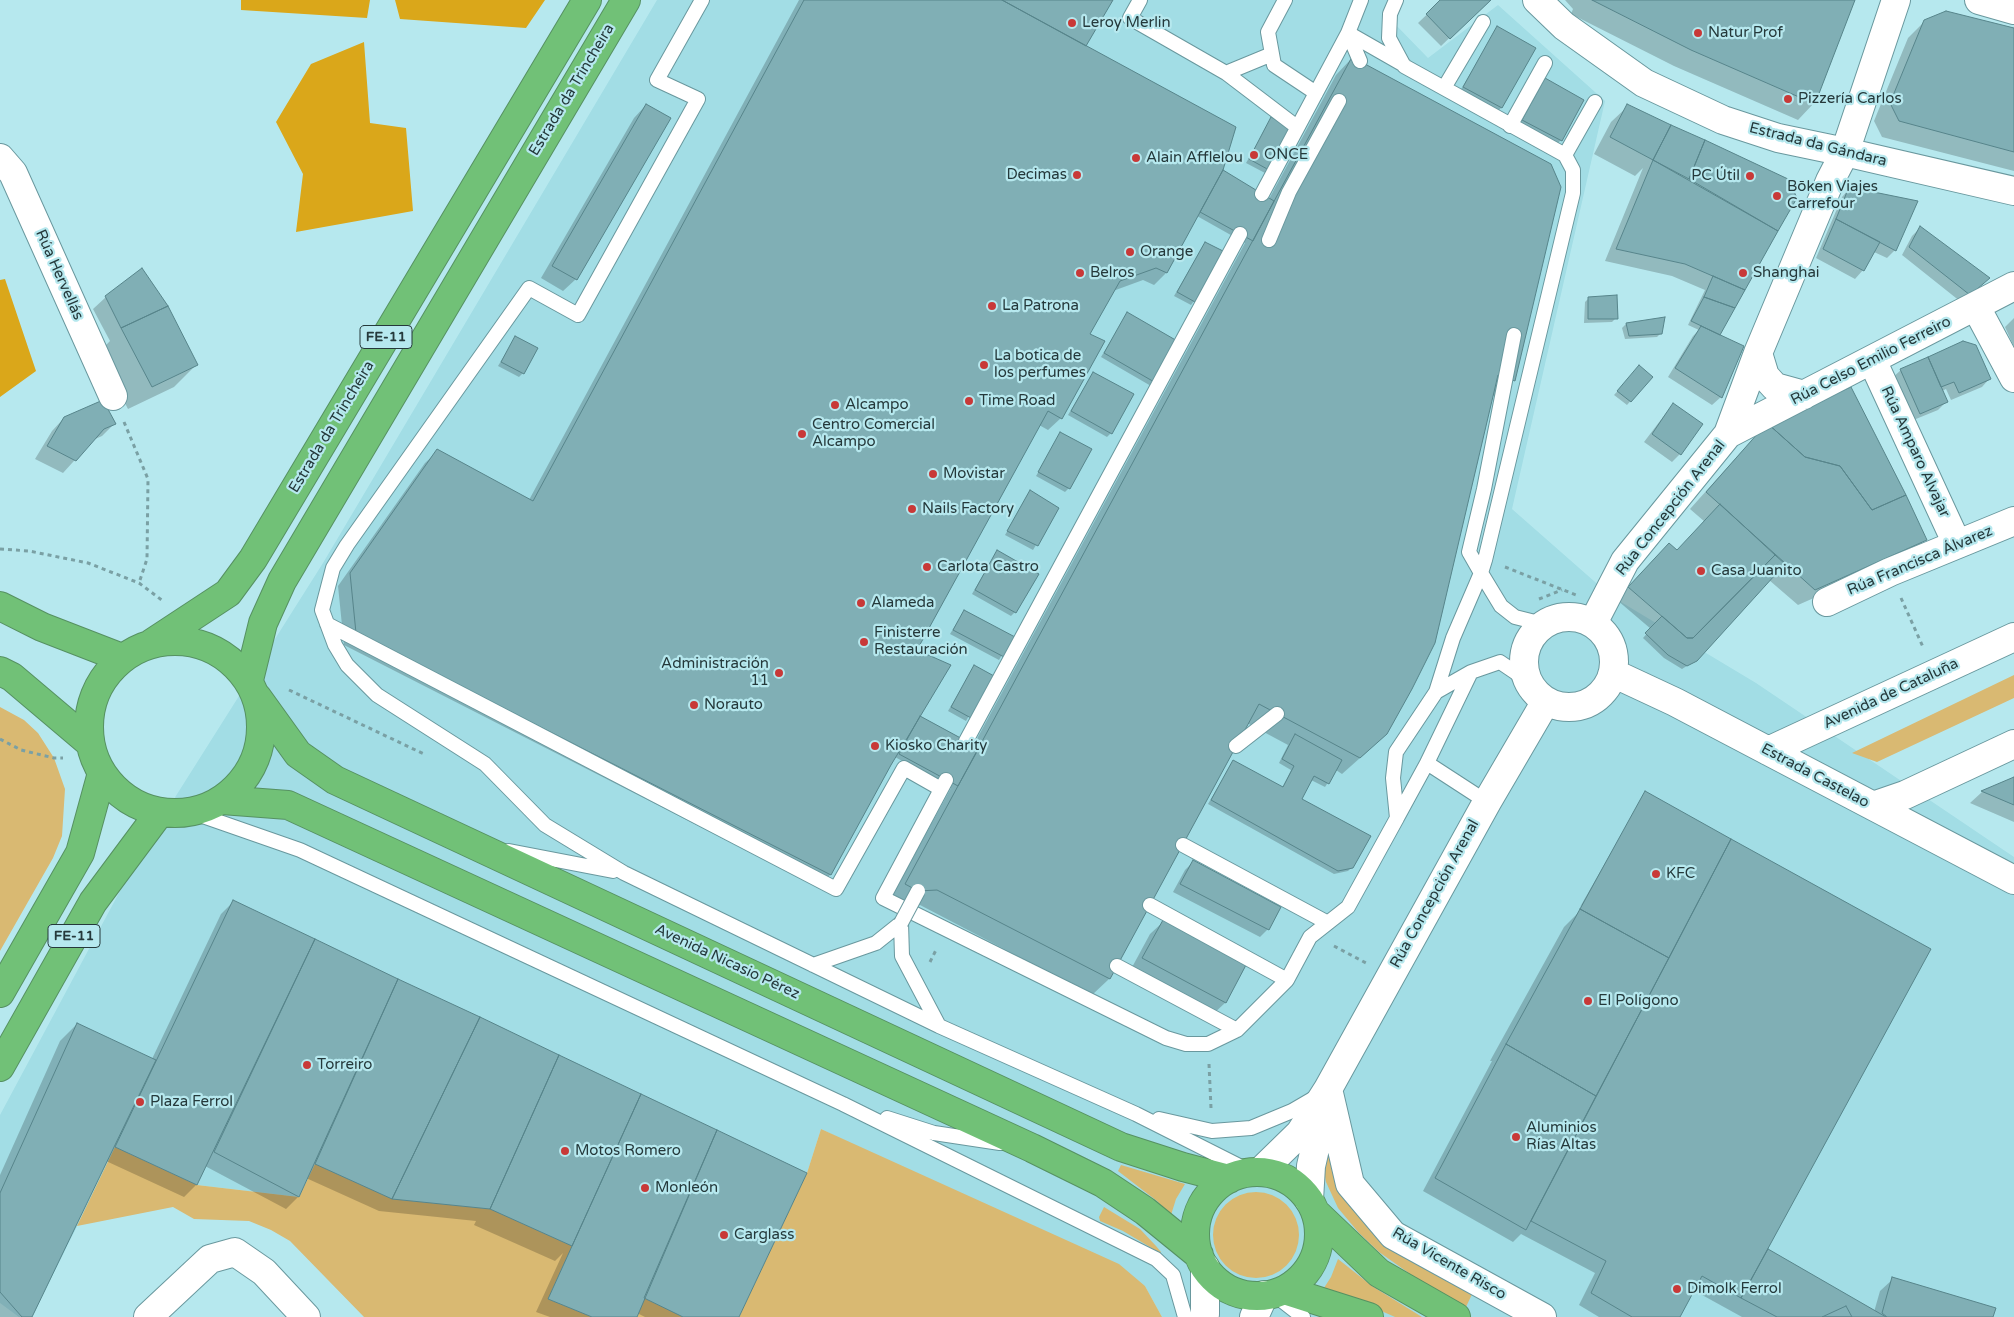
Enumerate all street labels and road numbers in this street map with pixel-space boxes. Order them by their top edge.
street label: Estrada da Trincheira [526,21,618,159]
street label: Estrada da Gándara [1747,119,1889,171]
street label: Rúa Hervellás [31,227,87,323]
street label: Rúa Celso Emilio Ferreiro [1788,313,1954,409]
road number: FE-11 [360,326,412,348]
street label: Estrada da Trincheira [286,358,378,496]
street label: Rúa Amparo Alvajar [1877,384,1953,520]
street label: Rúa Concepción Arenal [1613,437,1729,579]
street label: Rúa Francisca Álvarez [1845,522,1995,600]
street label: Avenida de Cataluña [1821,655,1961,733]
street label: Estrada Castelao [1758,740,1872,812]
street label: Rúa Concepción Arenal [1387,817,1483,971]
street label: Avenida Nicasio Pérez [652,921,802,1003]
road number: FE-11 [48,924,100,948]
street label: Rúa Vicente Risco [1389,1224,1509,1304]

